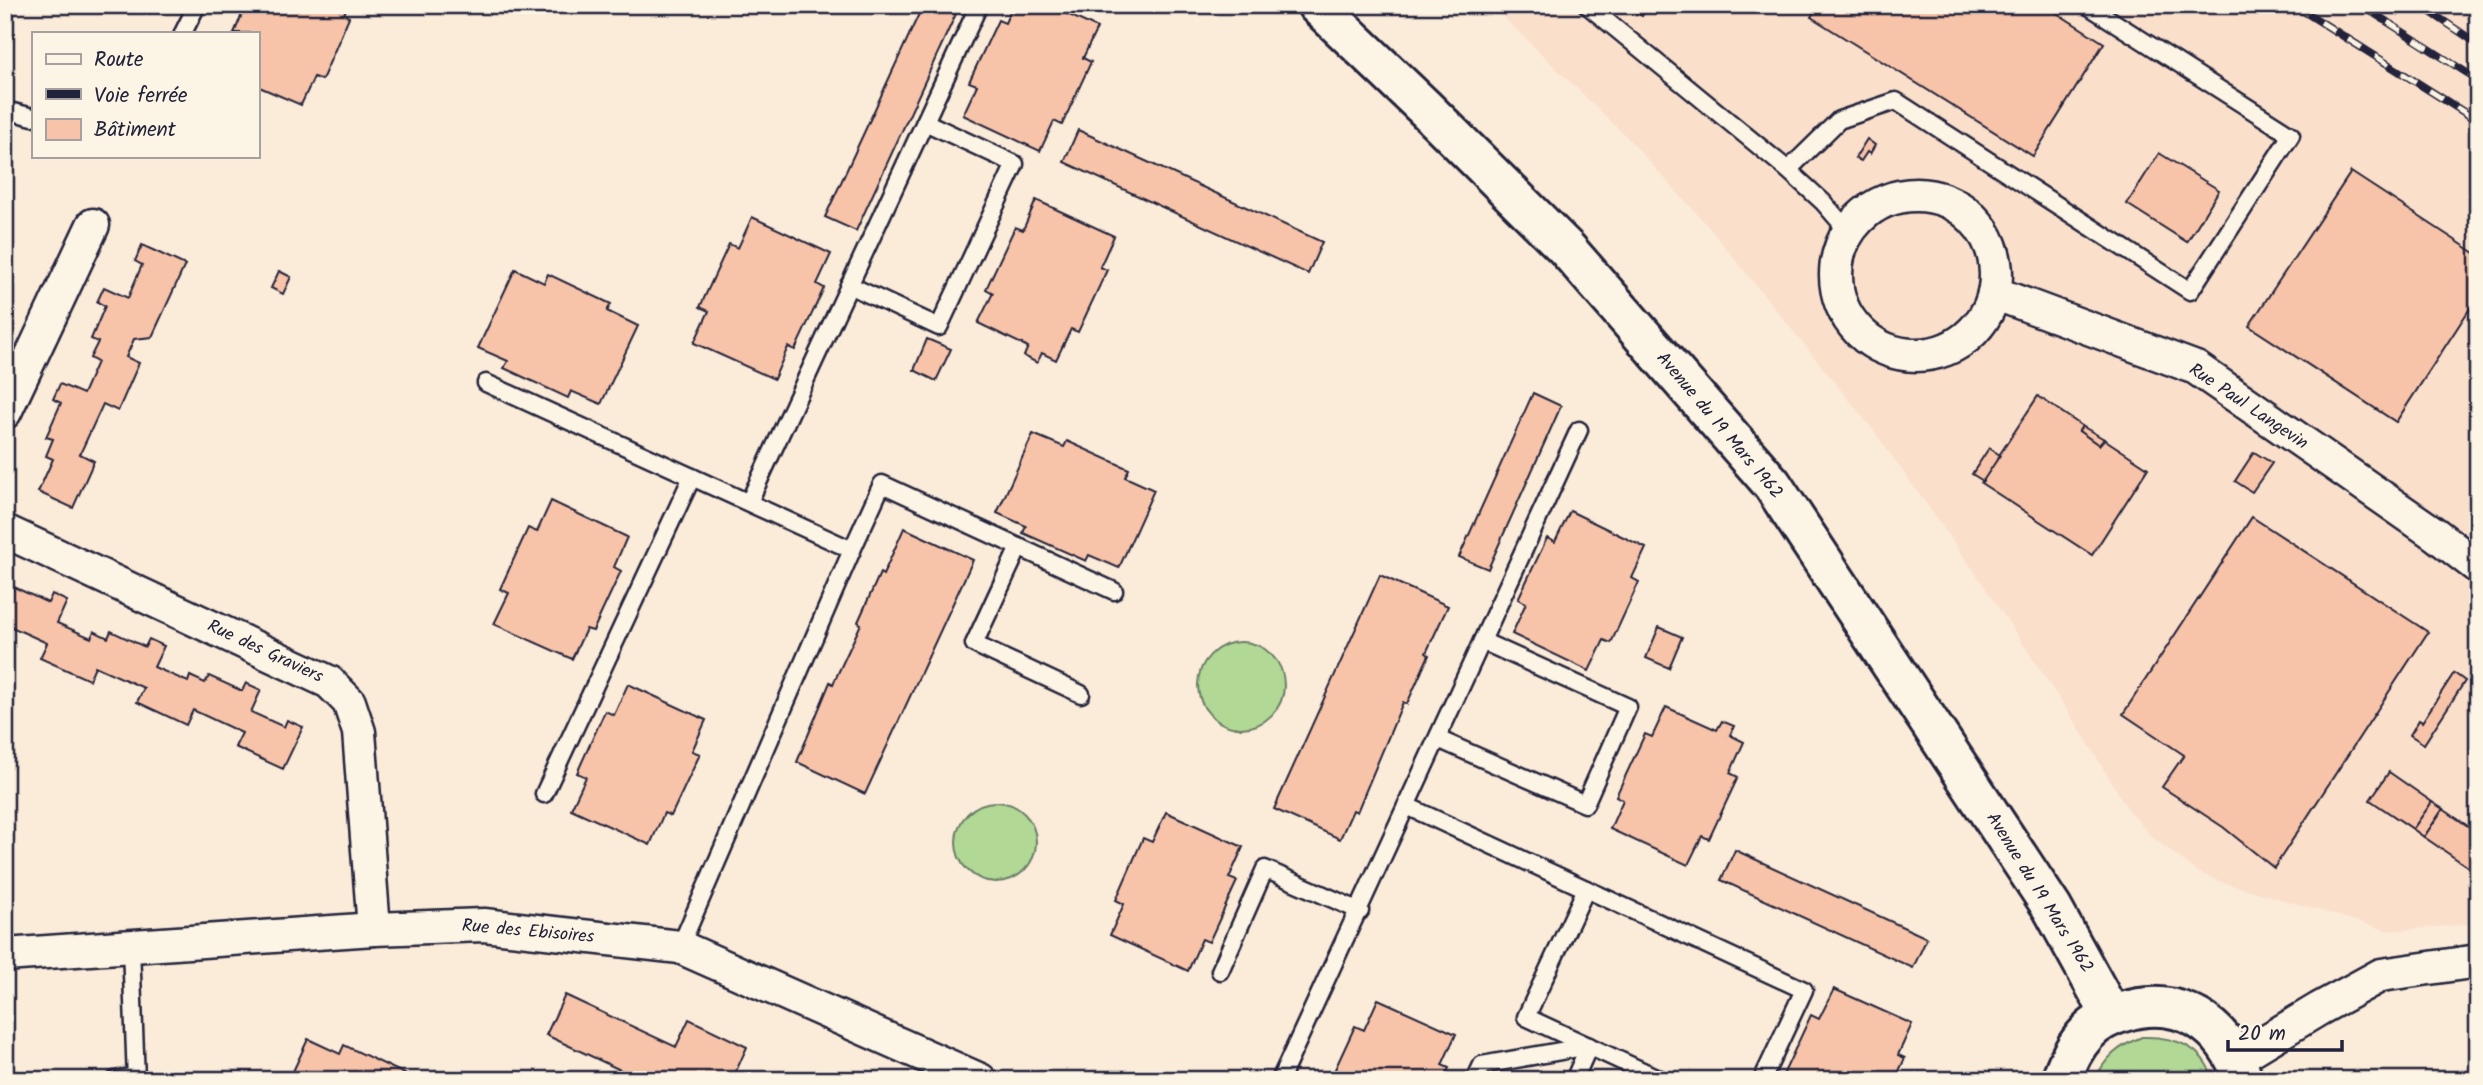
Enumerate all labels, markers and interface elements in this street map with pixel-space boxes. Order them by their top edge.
legend [32,32,259,158]
text: Route [94,44,144,77]
text: Voie ferrée [94,80,188,113]
text: Bâtiment [94,114,177,147]
street label: Avenue du 19 Mars 1962 [1648,346,1790,506]
street label: Rue Paul Langevin [2182,356,2314,458]
street label: Rue des Graviers [202,612,328,692]
street label: Avenue du 19 Mars 1962 [1978,807,2100,979]
street label: Rue des Ebisoires [461,912,596,952]
scale bar [2228,1008,2341,1052]
text: 20 m [2238,1018,2286,1051]

